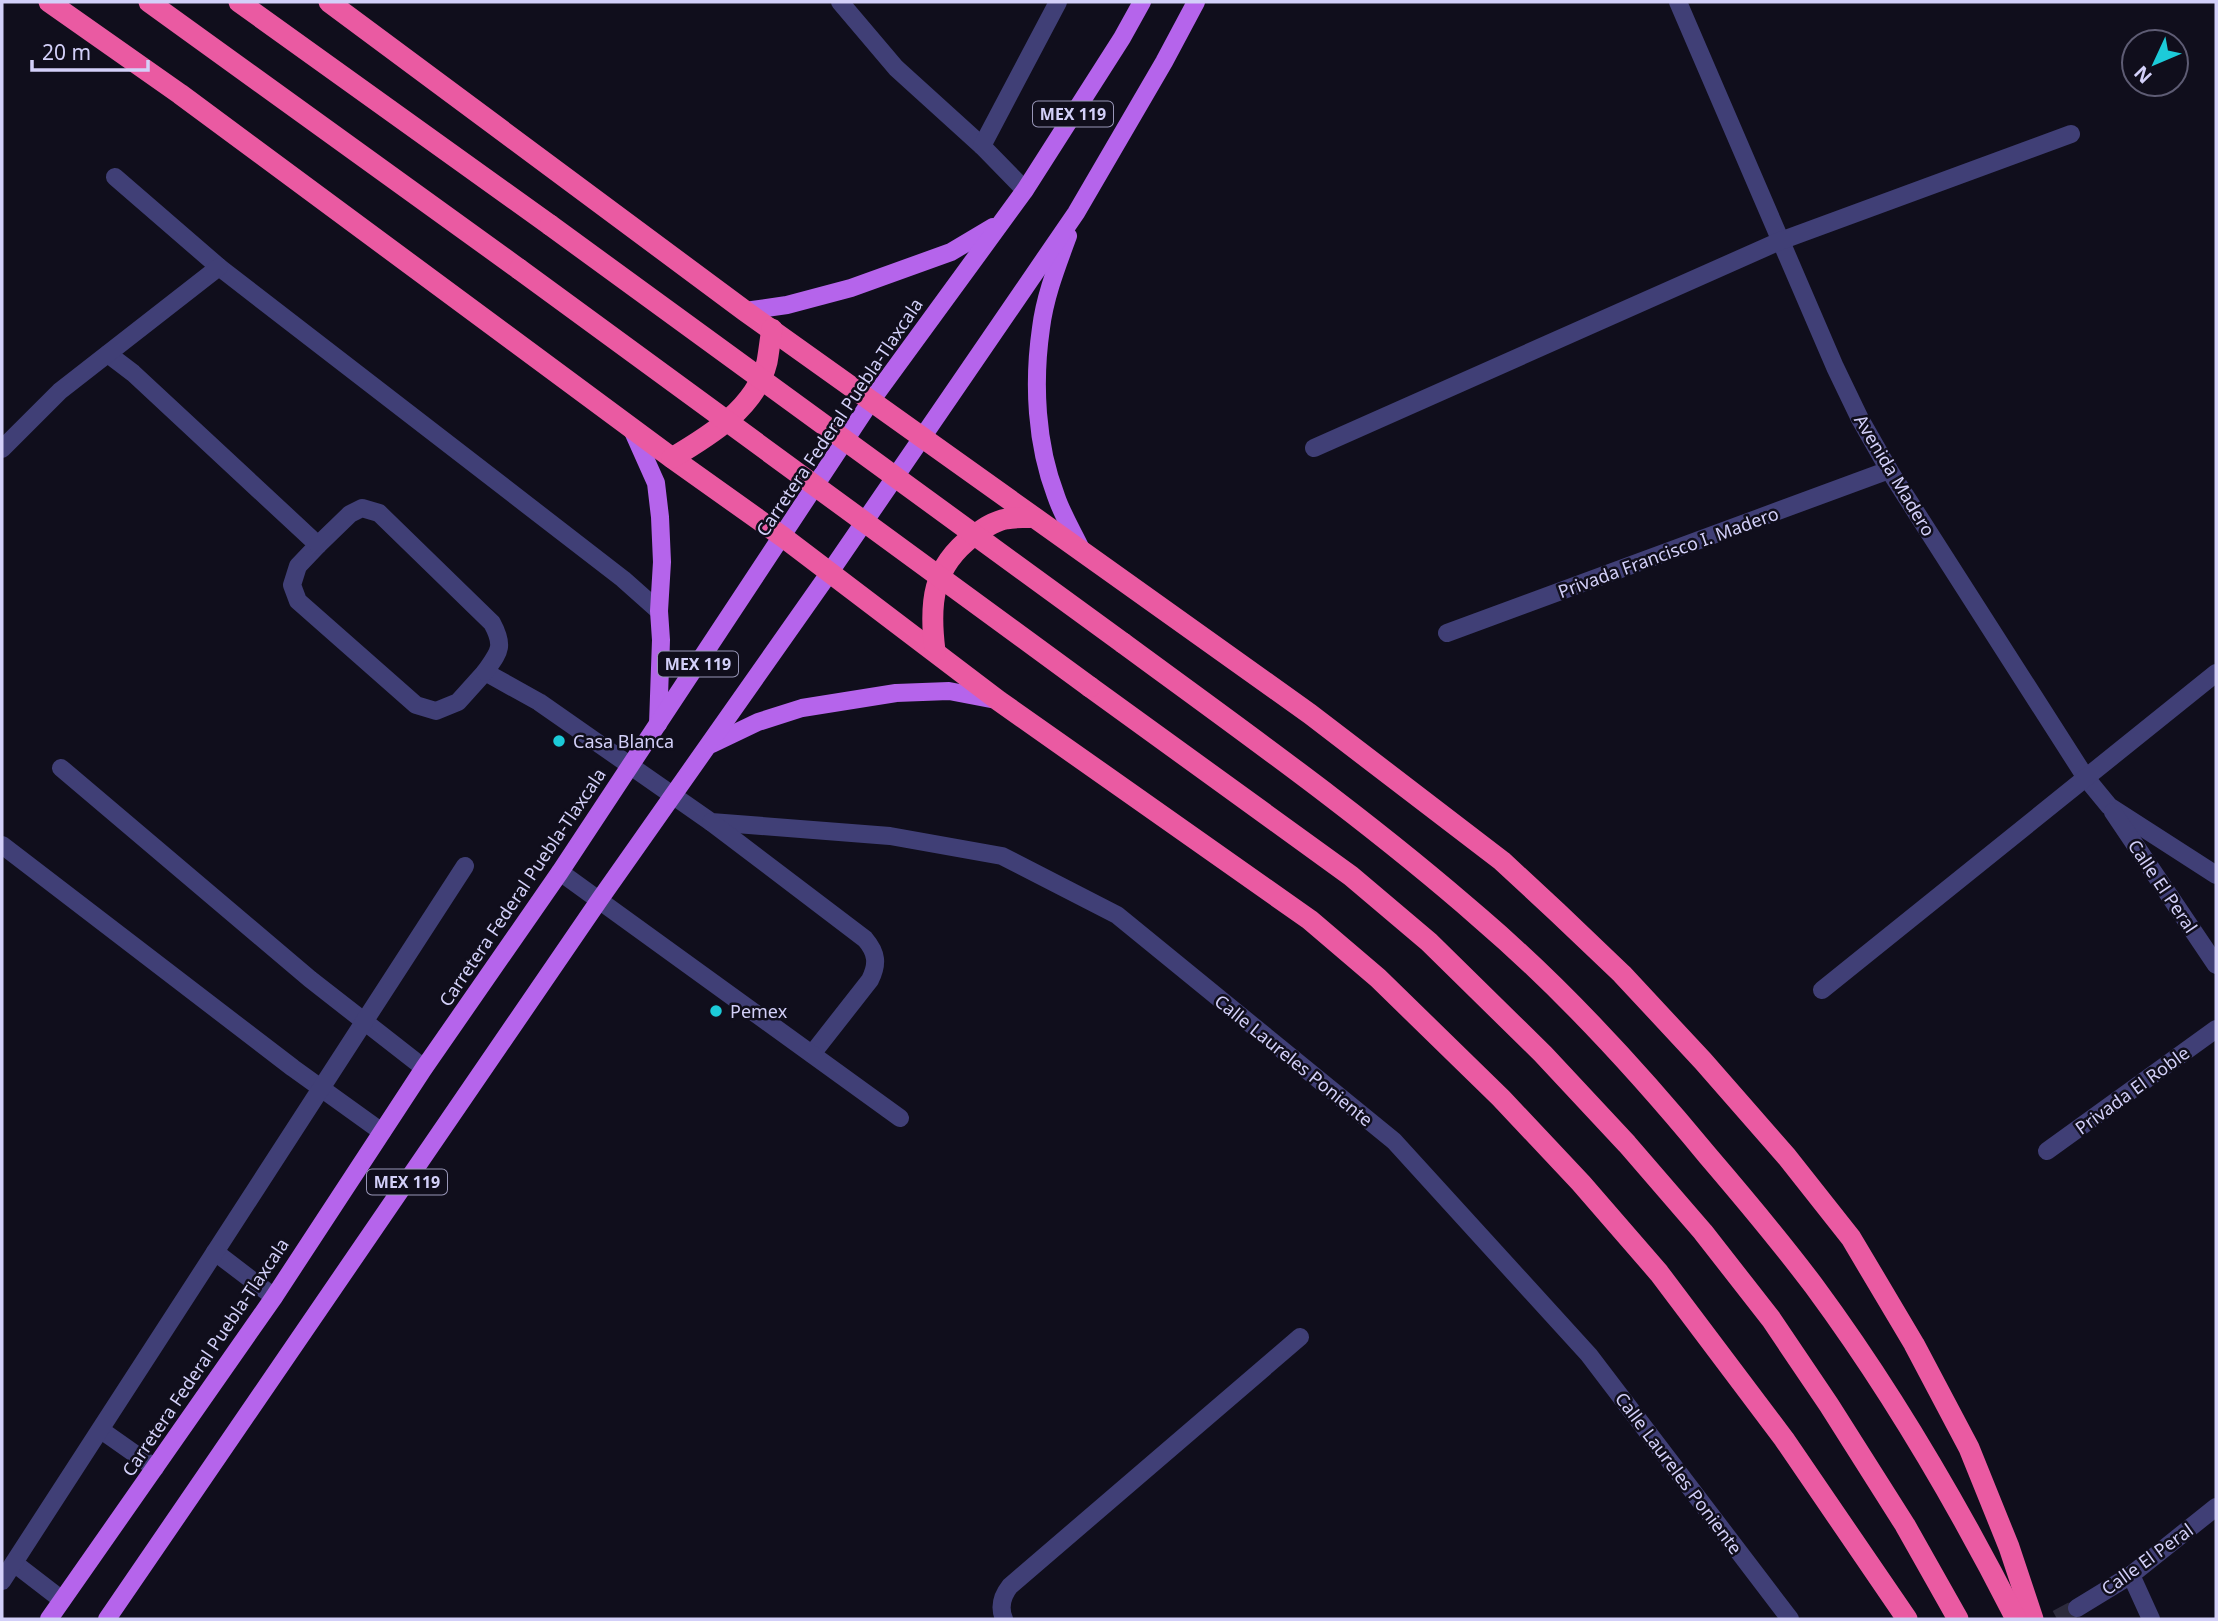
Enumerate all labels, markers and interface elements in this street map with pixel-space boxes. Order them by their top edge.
scale bar [32,28,147,72]
north arrow [2120,28,2190,98]
text: 20 m [42,38,91,66]
text: N [2128,60,2157,89]
road number: MEX 119 [1033,102,1113,126]
street label: Carretera Federal Puebla-Tlaxcala [750,293,928,541]
street label: Avenida Madero [1849,410,1941,540]
street label: Privada Francisco I. Madero [1554,501,1782,603]
road number: MEX 119 [658,652,738,677]
place label: Casa Blanca [573,729,674,753]
marker: Casa Blanca [551,733,567,749]
street label: Carretera Federal Puebla-Tlaxcala [433,763,611,1011]
street label: Calle El Peral [2123,835,2203,937]
street label: Calle Laureles Poniente [1210,989,1378,1131]
place label: Pemex [730,999,788,1023]
marker: Pemex [708,1003,724,1019]
street label: Privada El Roble [2070,1041,2194,1139]
road number: MEX 119 [367,1170,447,1194]
street label: Carretera Federal Puebla-Tlaxcala [116,1233,294,1481]
street label: Calle Laureles Poniente [1610,1387,1748,1559]
street label: Calle El Peral [2096,1518,2198,1600]

